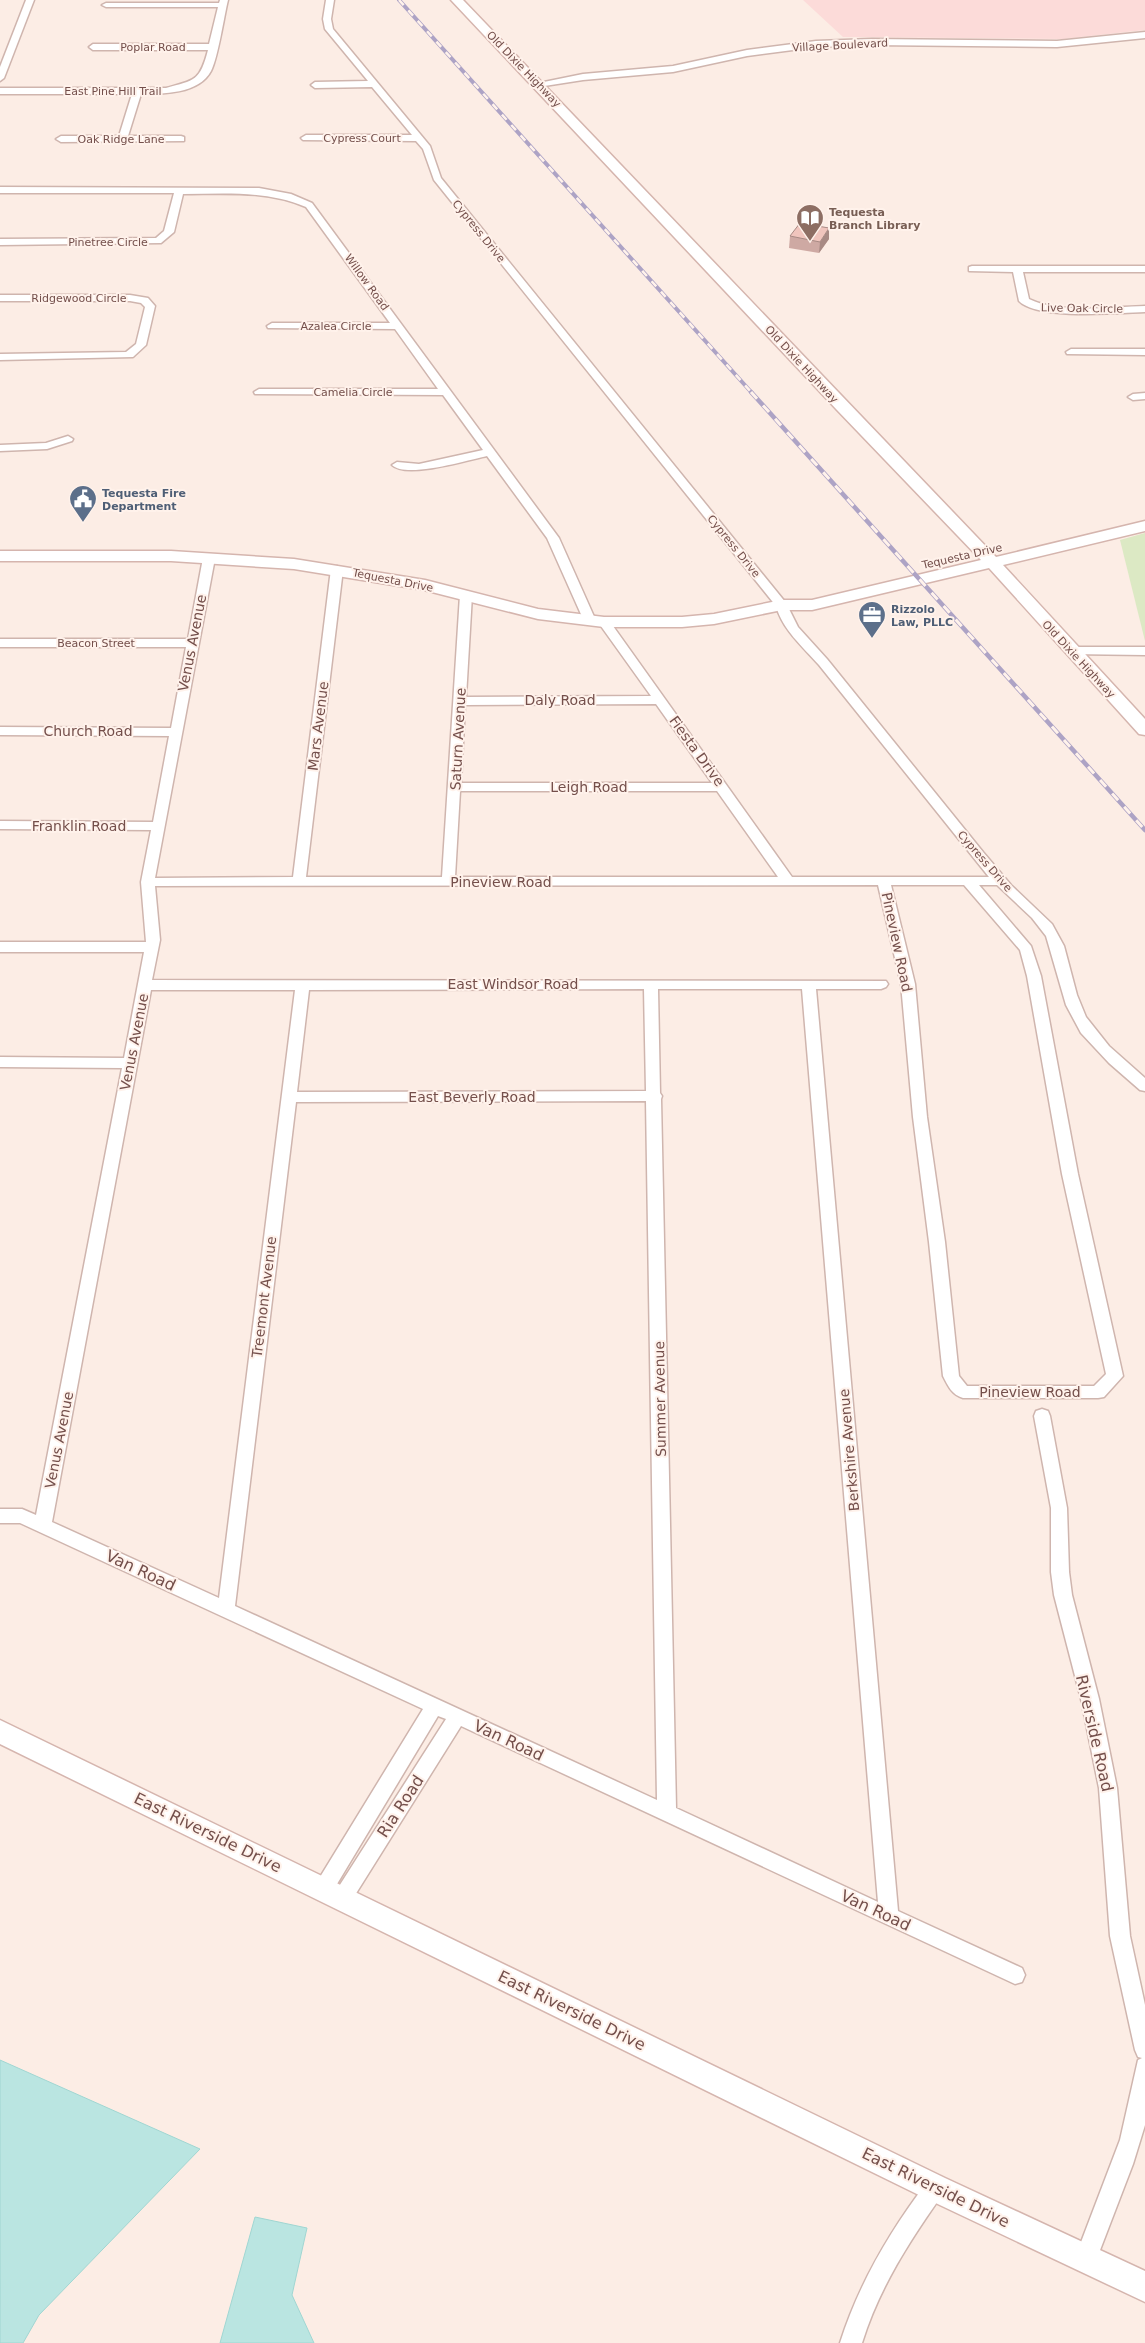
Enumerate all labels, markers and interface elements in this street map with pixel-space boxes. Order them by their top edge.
street label: Old Dixie Highway [484,28,564,111]
street label: Village Boulevard [792,36,888,55]
street label: Poplar Road [120,41,186,54]
street label: East Pine Hill Trail [64,85,162,98]
street label: Cypress Court [323,132,401,145]
street label: Oak Ridge Lane [78,133,165,146]
street label: Cypress Drive [449,197,508,265]
library icon: Tequesta Branch Library [795,203,825,242]
place label: Tequesta Branch Library [829,206,920,232]
street label: Pinetree Circle [68,236,148,249]
street label: Willow Road [342,252,391,313]
street label: Ridgewood Circle [31,292,127,305]
street label: Live Oak Circle [1041,301,1123,316]
street label: Azalea Circle [301,320,372,333]
street label: Old Dixie Highway [762,323,841,406]
street label: Camelia Circle [313,386,393,399]
public building icon: Tequesta Fire Department [68,484,98,523]
place label: Tequesta Fire Department [102,487,186,513]
street label: Cypress Drive [704,512,763,580]
street label: Tequesta Drive [920,541,1004,572]
street label: Tequesta Drive [350,566,435,595]
street label: Venus Avenue [175,593,209,693]
office icon: Rizzolo Law, PLLC [857,600,887,639]
place label: Rizzolo Law, PLLC [891,603,953,629]
street label: Old Dixie Highway [1039,618,1118,701]
street label: Beacon Street [57,637,136,650]
street label: Mars Avenue [305,680,331,772]
street label: Saturn Avenue [447,687,469,791]
street label: Daly Road [524,692,596,708]
street label: Fiesta Drive [666,713,728,789]
street label: Church Road [43,723,133,739]
street label: Leigh Road [550,779,628,795]
street label: Franklin Road [32,818,126,834]
street label: Cypress Drive [955,828,1015,895]
street label: Pineview Road [450,874,552,890]
street label: Pineview Road [879,891,915,993]
street label: East Windsor Road [447,976,579,992]
street label: Venus Avenue [117,992,151,1092]
street label: East Beverly Road [408,1089,536,1105]
street label: Treemont Avenue [248,1235,279,1360]
street label: Summer Avenue [651,1341,669,1457]
street label: Pineview Road [979,1384,1081,1400]
street label: Berkshire Avenue [836,1388,862,1512]
street label: Venus Avenue [42,1390,76,1490]
street label: Van Road [103,1546,179,1595]
street label: Riverside Road [1072,1673,1117,1793]
street label: Van Road [471,1716,547,1765]
street label: Ria Road [373,1771,428,1841]
street label: East Riverside Drive [131,1788,285,1876]
street label: Van Road [838,1886,914,1935]
street label: East Riverside Drive [495,1966,649,2054]
street label: East Riverside Drive [859,2143,1013,2231]

